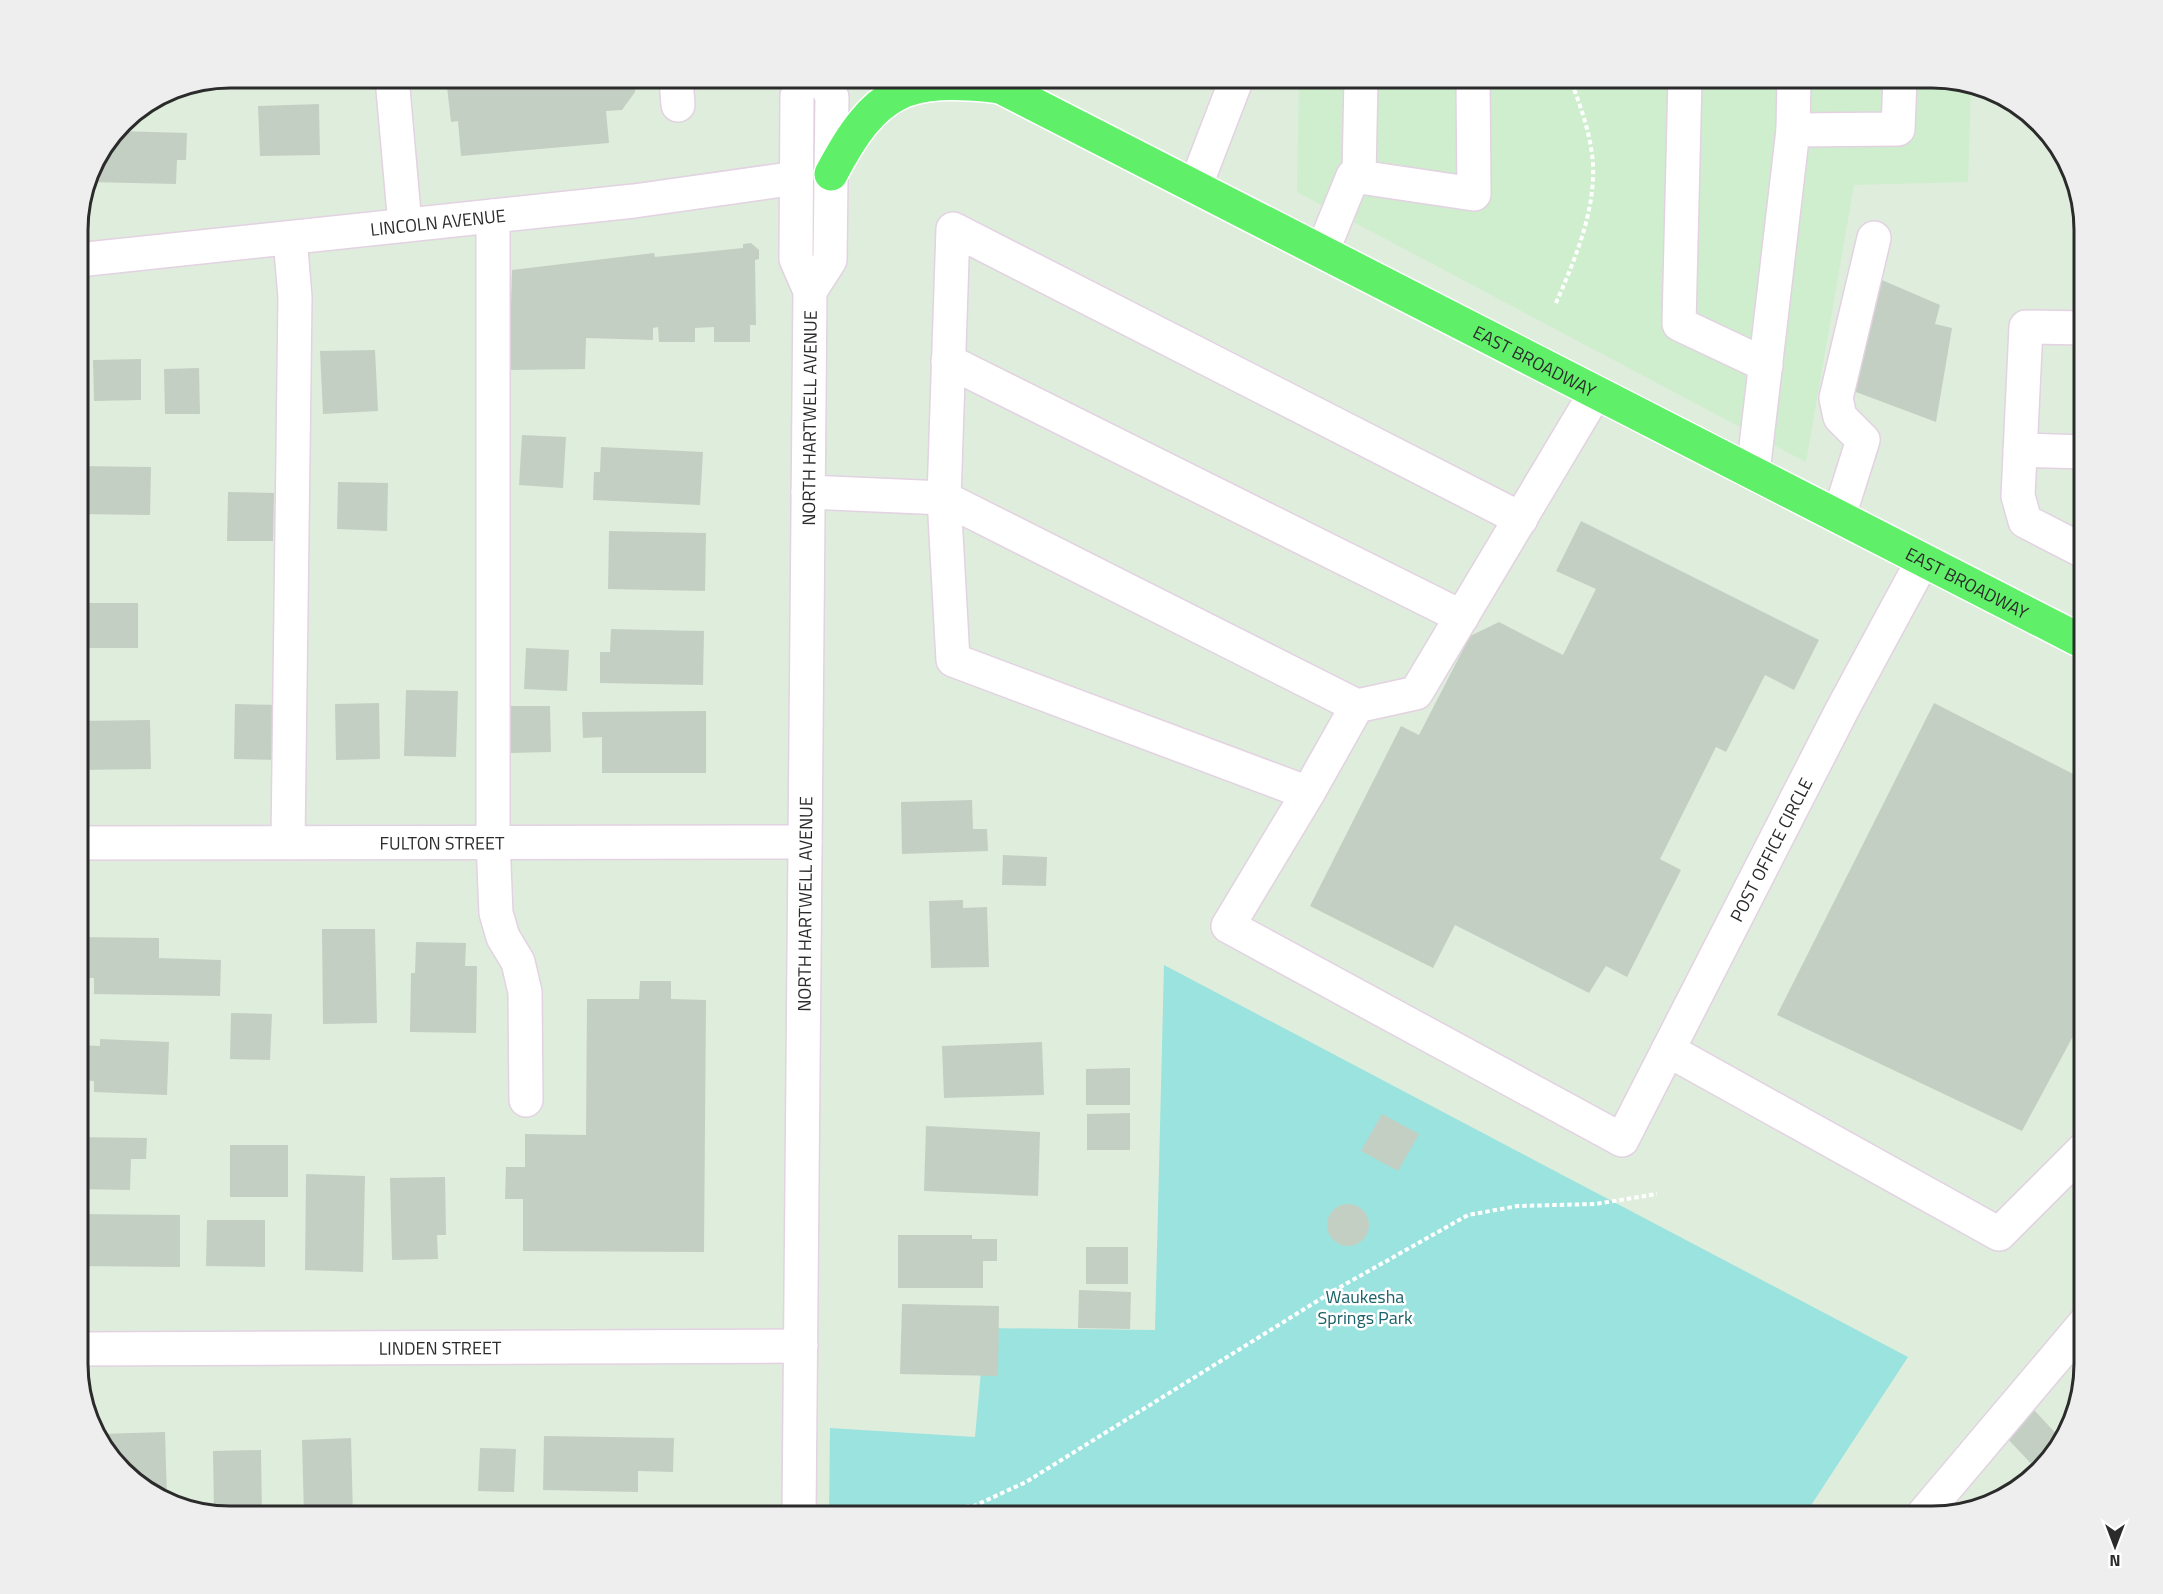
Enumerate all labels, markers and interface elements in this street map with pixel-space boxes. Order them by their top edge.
street label: LINCOLN AVENUE [369,201,507,242]
street label: NORTH HARTWELL AVENUE [794,310,823,526]
street label: EAST BROADWAY [1468,318,1601,404]
street label: EAST BROADWAY [1901,540,2034,626]
street label: POST OFFICE CIRCLE [1723,773,1819,926]
street label: NORTH HARTWELL AVENUE [790,796,819,1012]
street label: FULTON STREET [380,829,505,856]
park label: Waukesha Springs Park [1317,1283,1413,1331]
street label: LINDEN STREET [379,1334,502,1361]
north arrow [2085,1516,2145,1576]
text: N [2109,1549,2121,1573]

